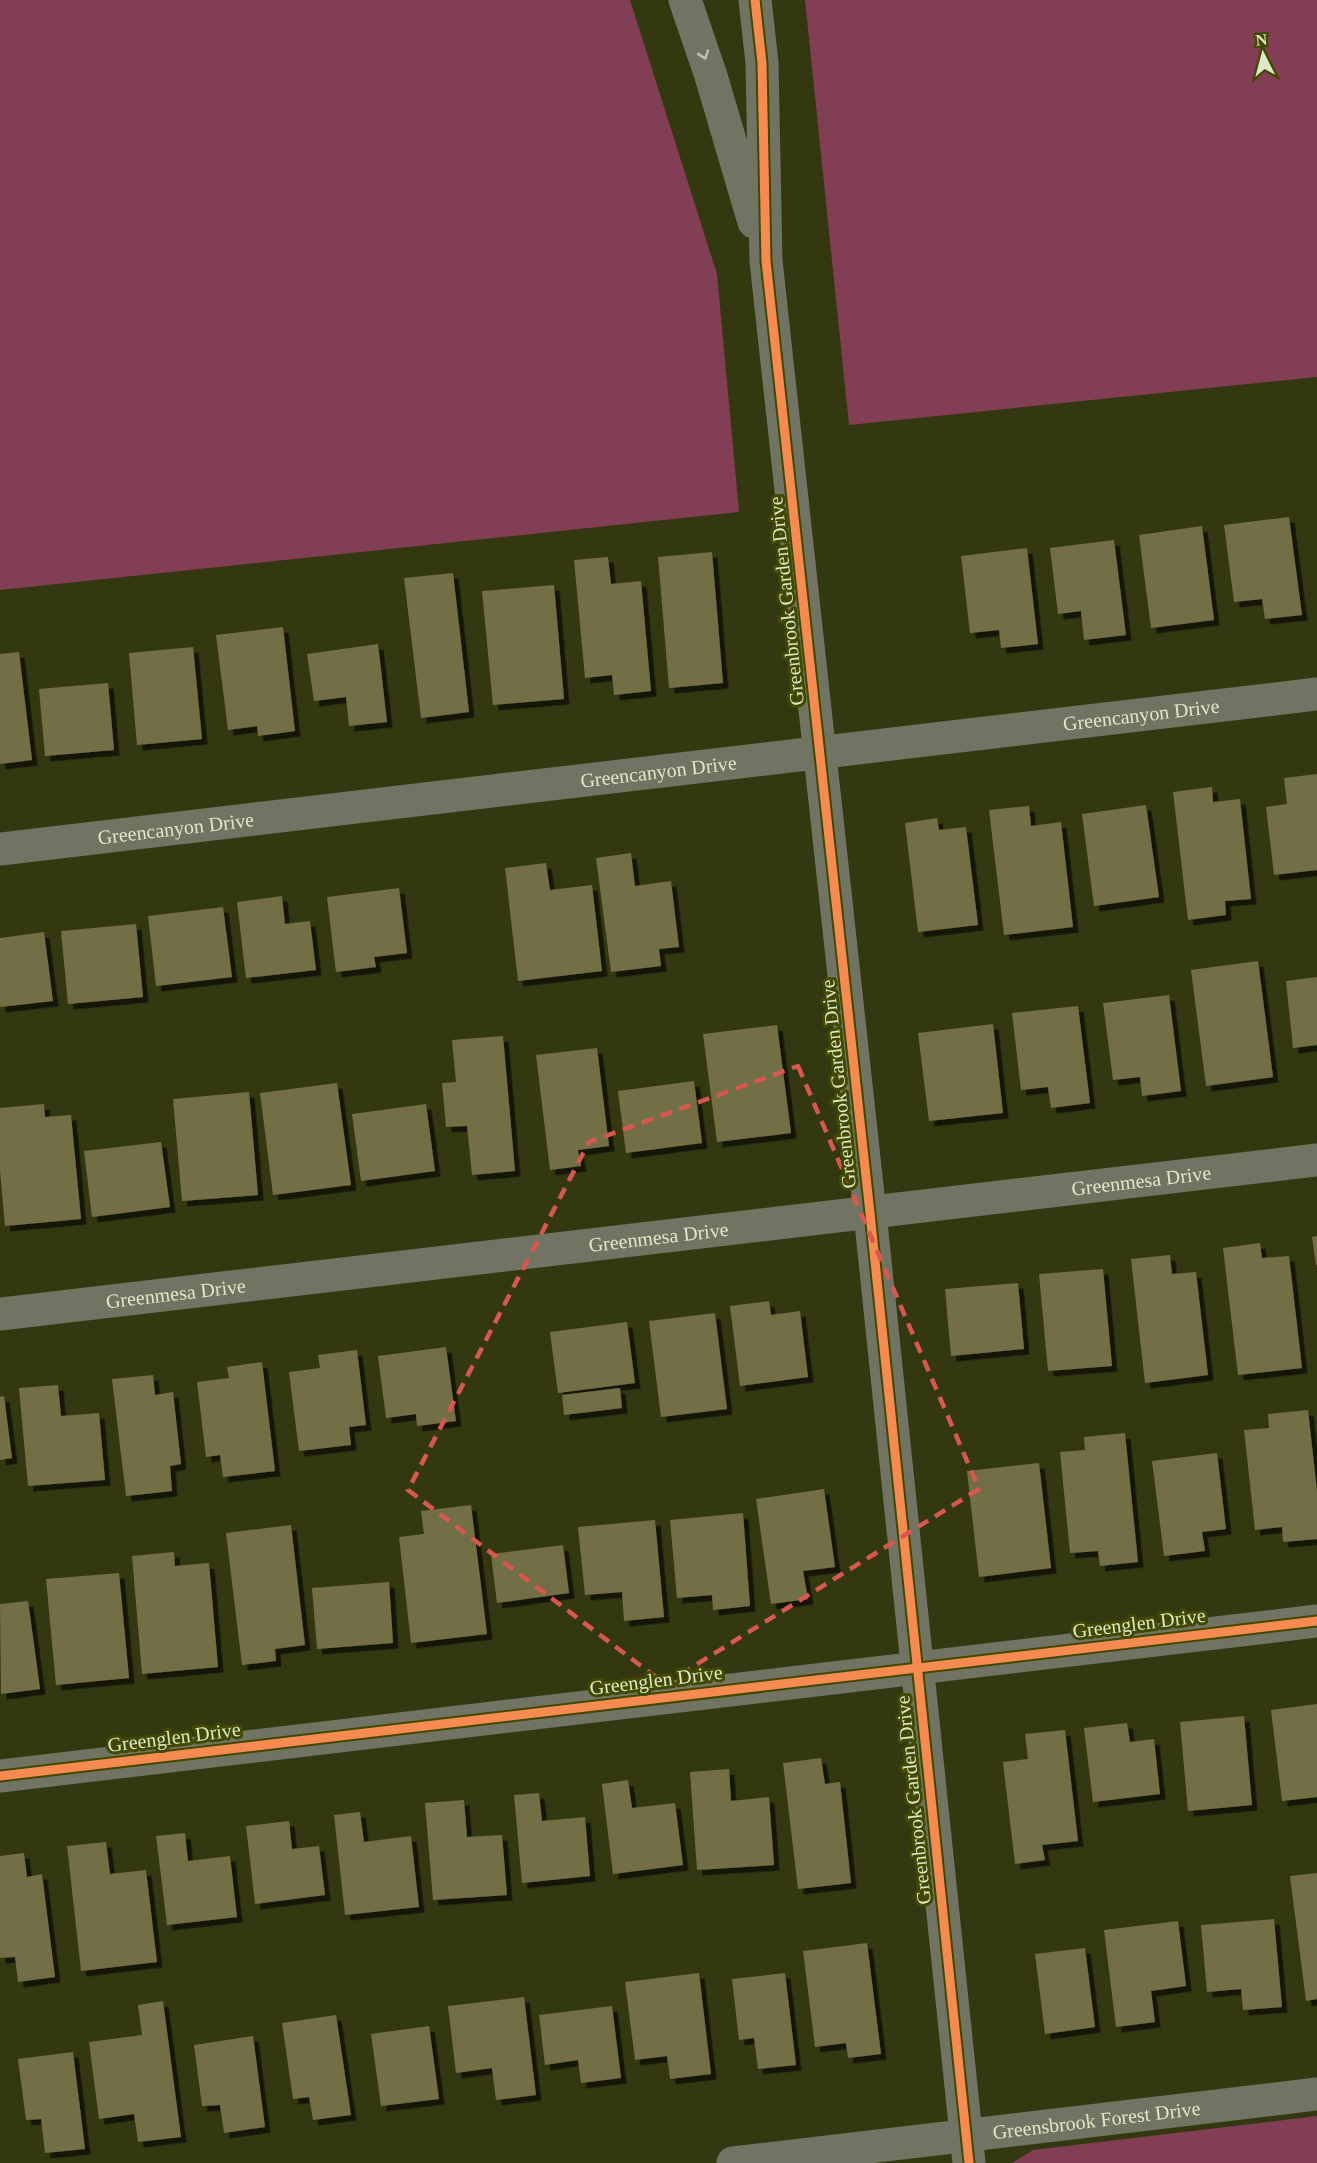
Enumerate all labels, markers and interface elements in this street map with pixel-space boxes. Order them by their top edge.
north arrow [1233,24,1293,84]
text: N [1255,30,1269,49]
one-way arrow [696,49,709,60]
street label: Greenbrook Garden Drive [764,495,808,707]
street label: Greencanyon Drive [1062,695,1221,735]
street label: Greencanyon Drive [579,751,738,792]
street label: Greencanyon Drive [96,808,255,848]
street label: Greenbrook Garden Drive [816,978,860,1190]
street label: Greenmesa Drive [1070,1161,1212,1200]
street label: Greenmesa Drive [587,1218,730,1256]
street label: Greenmesa Drive [105,1274,247,1313]
street label: Greenglen Drive [1071,1604,1207,1643]
street label: Greenglen Drive [588,1661,724,1700]
street label: Greenbrook Garden Drive [891,1694,935,1906]
street label: Greenglen Drive [106,1718,242,1757]
street label: Greensbrook Forest Drive [991,2097,1202,2143]

